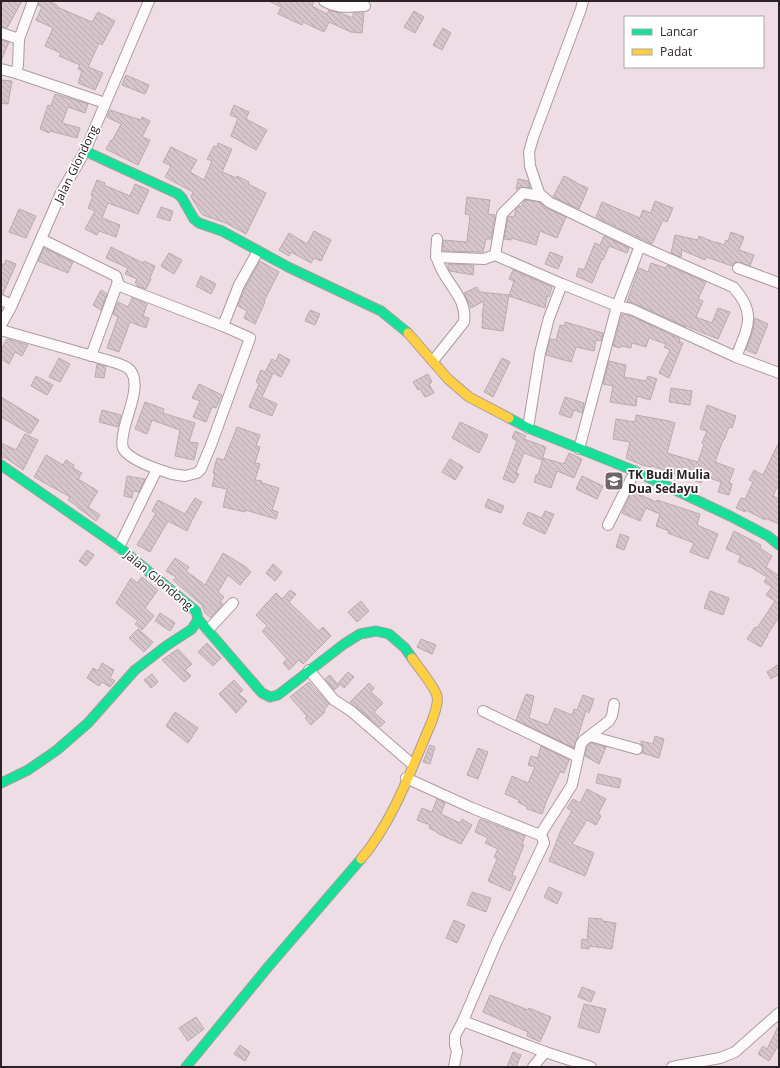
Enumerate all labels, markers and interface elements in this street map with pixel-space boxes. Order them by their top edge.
legend [624,16,764,68]
text: Lancar [660,23,698,40]
text: Padat [660,43,692,60]
street label: Jalan Glondong [49,122,102,207]
place label: TK Budi Mulia Dua Sedayu [628,466,710,497]
school or university icon: TK Budi Mulia Dua Sedayu [603,470,625,492]
street label: Jalan Glondong [120,546,197,614]

